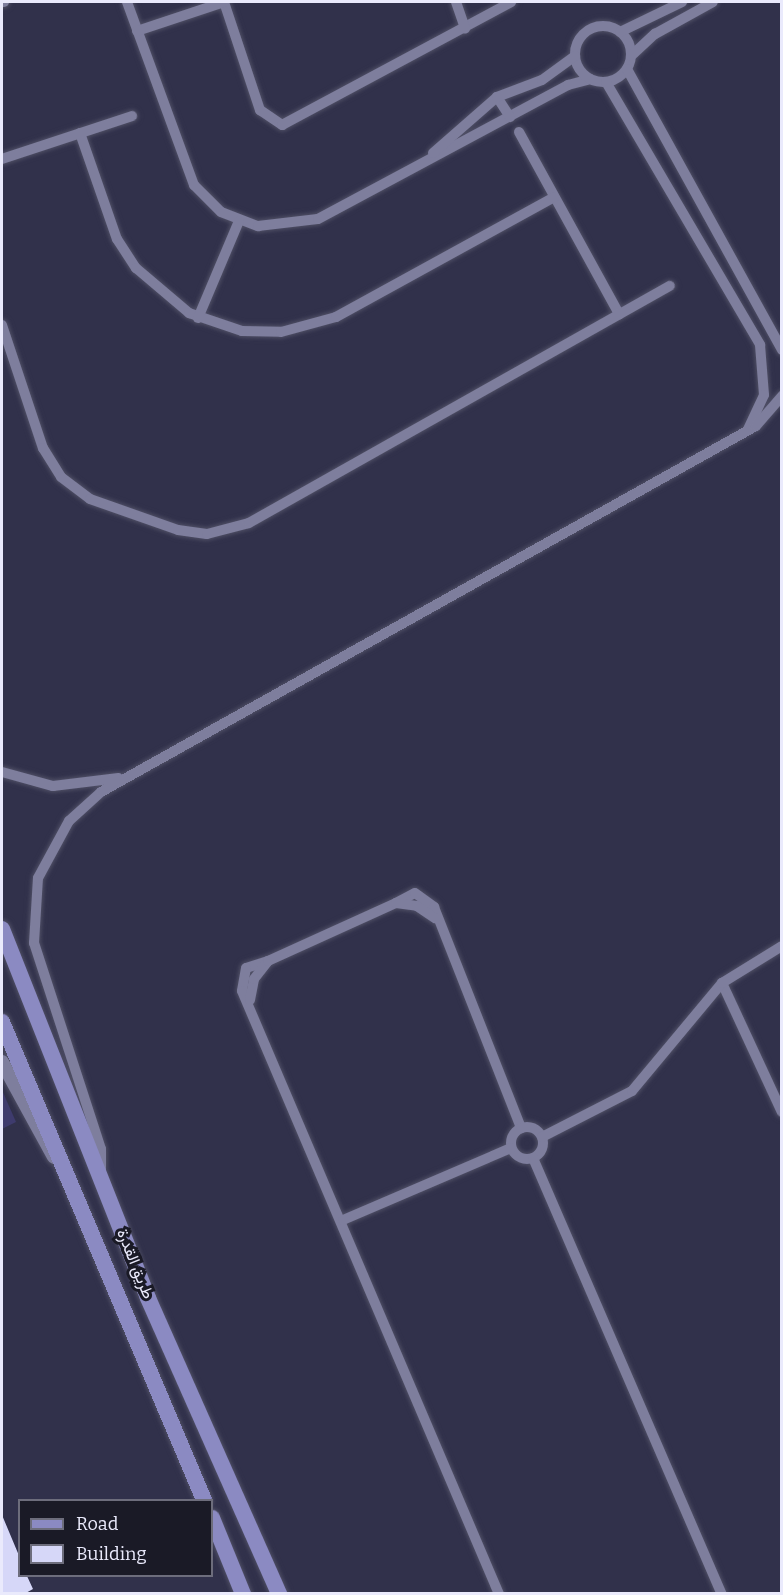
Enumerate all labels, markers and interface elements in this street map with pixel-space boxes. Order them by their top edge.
street label: طريق القدرة [112,1226,158,1302]
legend [18,1499,213,1577]
text: Road [76,1513,118,1535]
text: Building [76,1543,147,1565]

